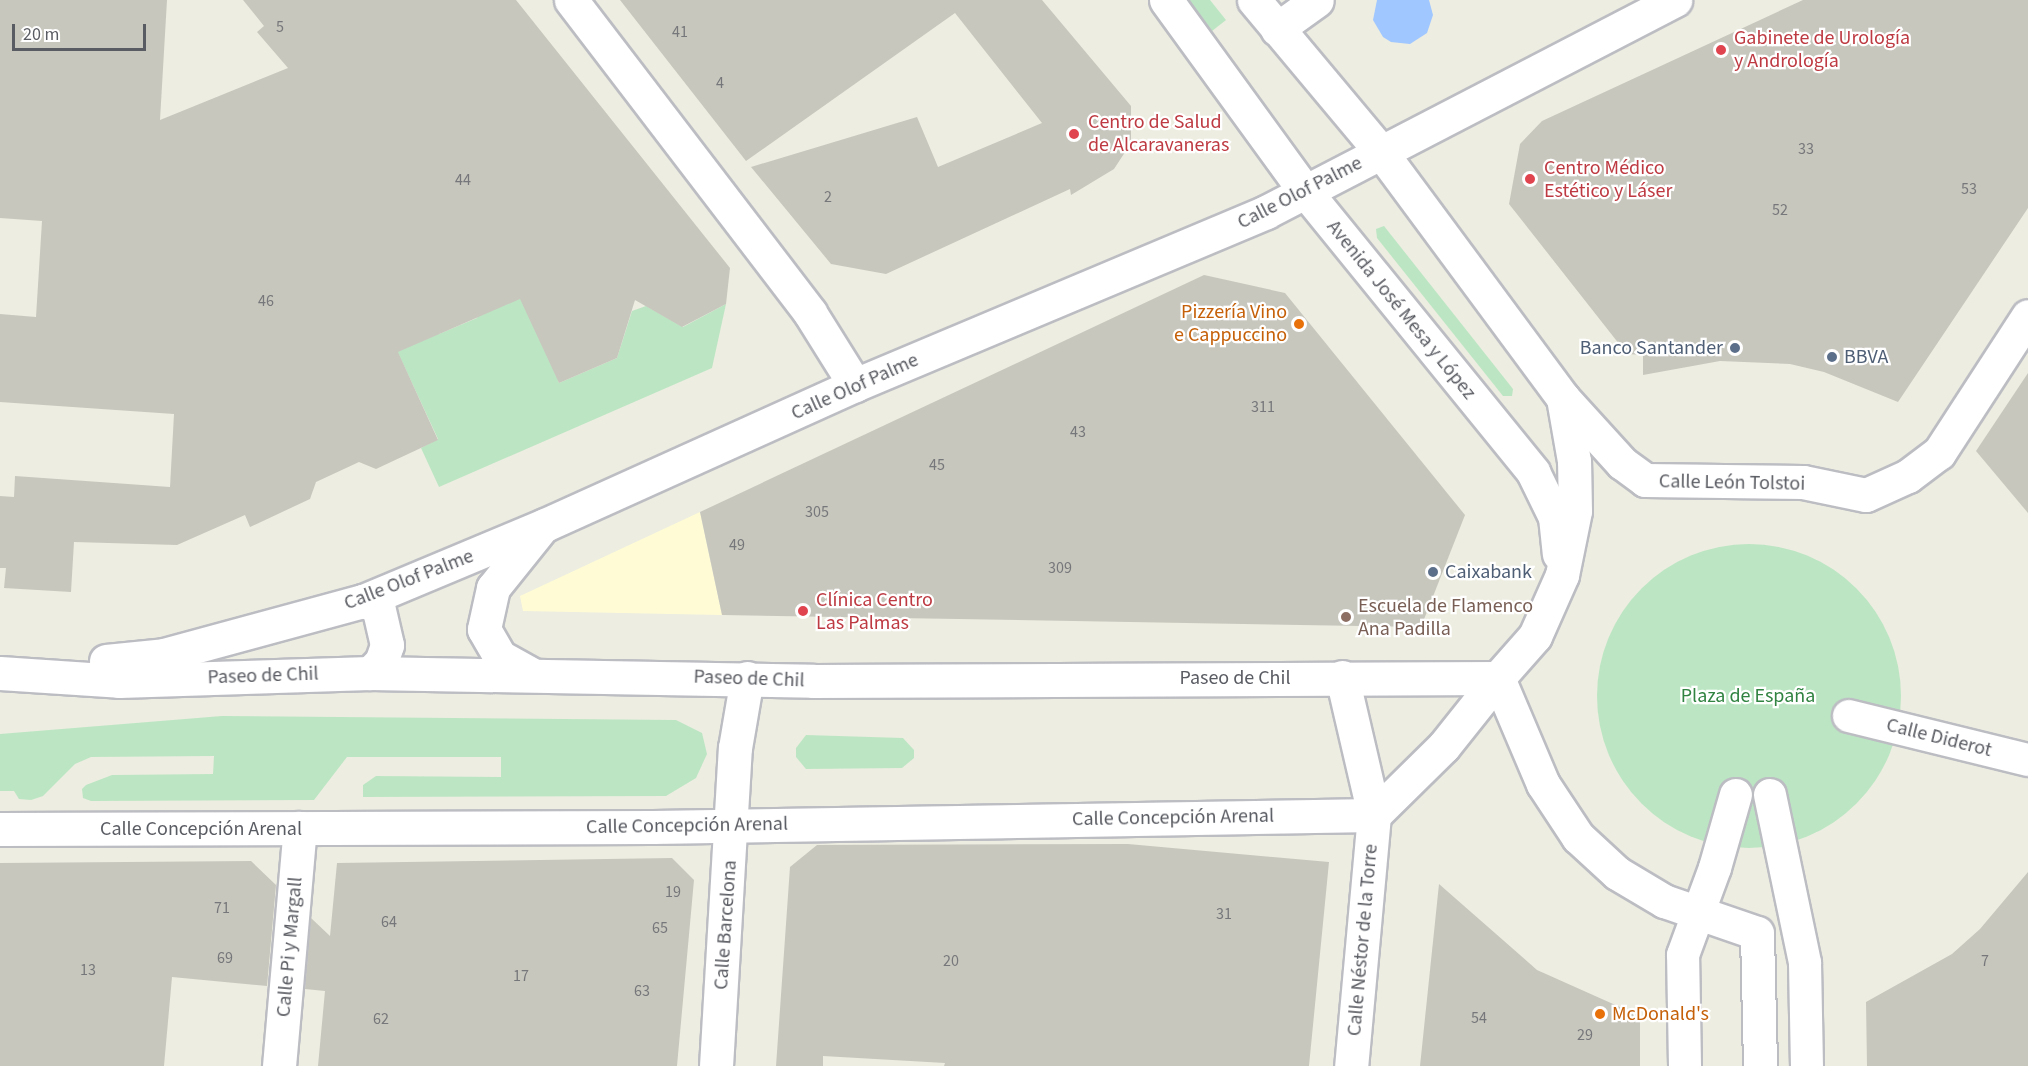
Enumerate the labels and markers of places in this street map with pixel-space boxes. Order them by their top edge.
place label: Gabinete de Urología y Andrología [1734,27,1910,74]
marker: Gabinete de Urología y Andrología [1712,41,1730,59]
place label: Centro de Salud de Alcaravaneras [1088,110,1229,157]
marker: Centro de Salud de Alcaravaneras [1065,125,1083,143]
place label: Centro Médico Estético y Láser [1544,156,1672,203]
marker: Centro Médico Estético y Láser [1521,170,1539,188]
place label: Pizzería Vino e Cappuccino [1174,300,1287,347]
marker: Pizzería Vino e Cappuccino [1292,317,1306,331]
place label: Banco Santander [1580,336,1723,360]
marker: Banco Santander [1728,341,1742,355]
place label: BBVA [1844,345,1888,369]
marker: BBVA [1825,350,1839,364]
place label: Caixabank [1445,560,1532,584]
marker: Caixabank [1426,565,1440,579]
place label: Clínica Centro Las Palmas [816,588,933,635]
place label: Escuela de Flamenco Ana Padilla [1358,594,1533,641]
marker: Clínica Centro Las Palmas [794,602,812,620]
marker: Escuela de Flamenco Ana Padilla [1339,610,1353,624]
place label: McDonald's [1612,1002,1709,1026]
marker: McDonald's [1593,1007,1607,1021]

